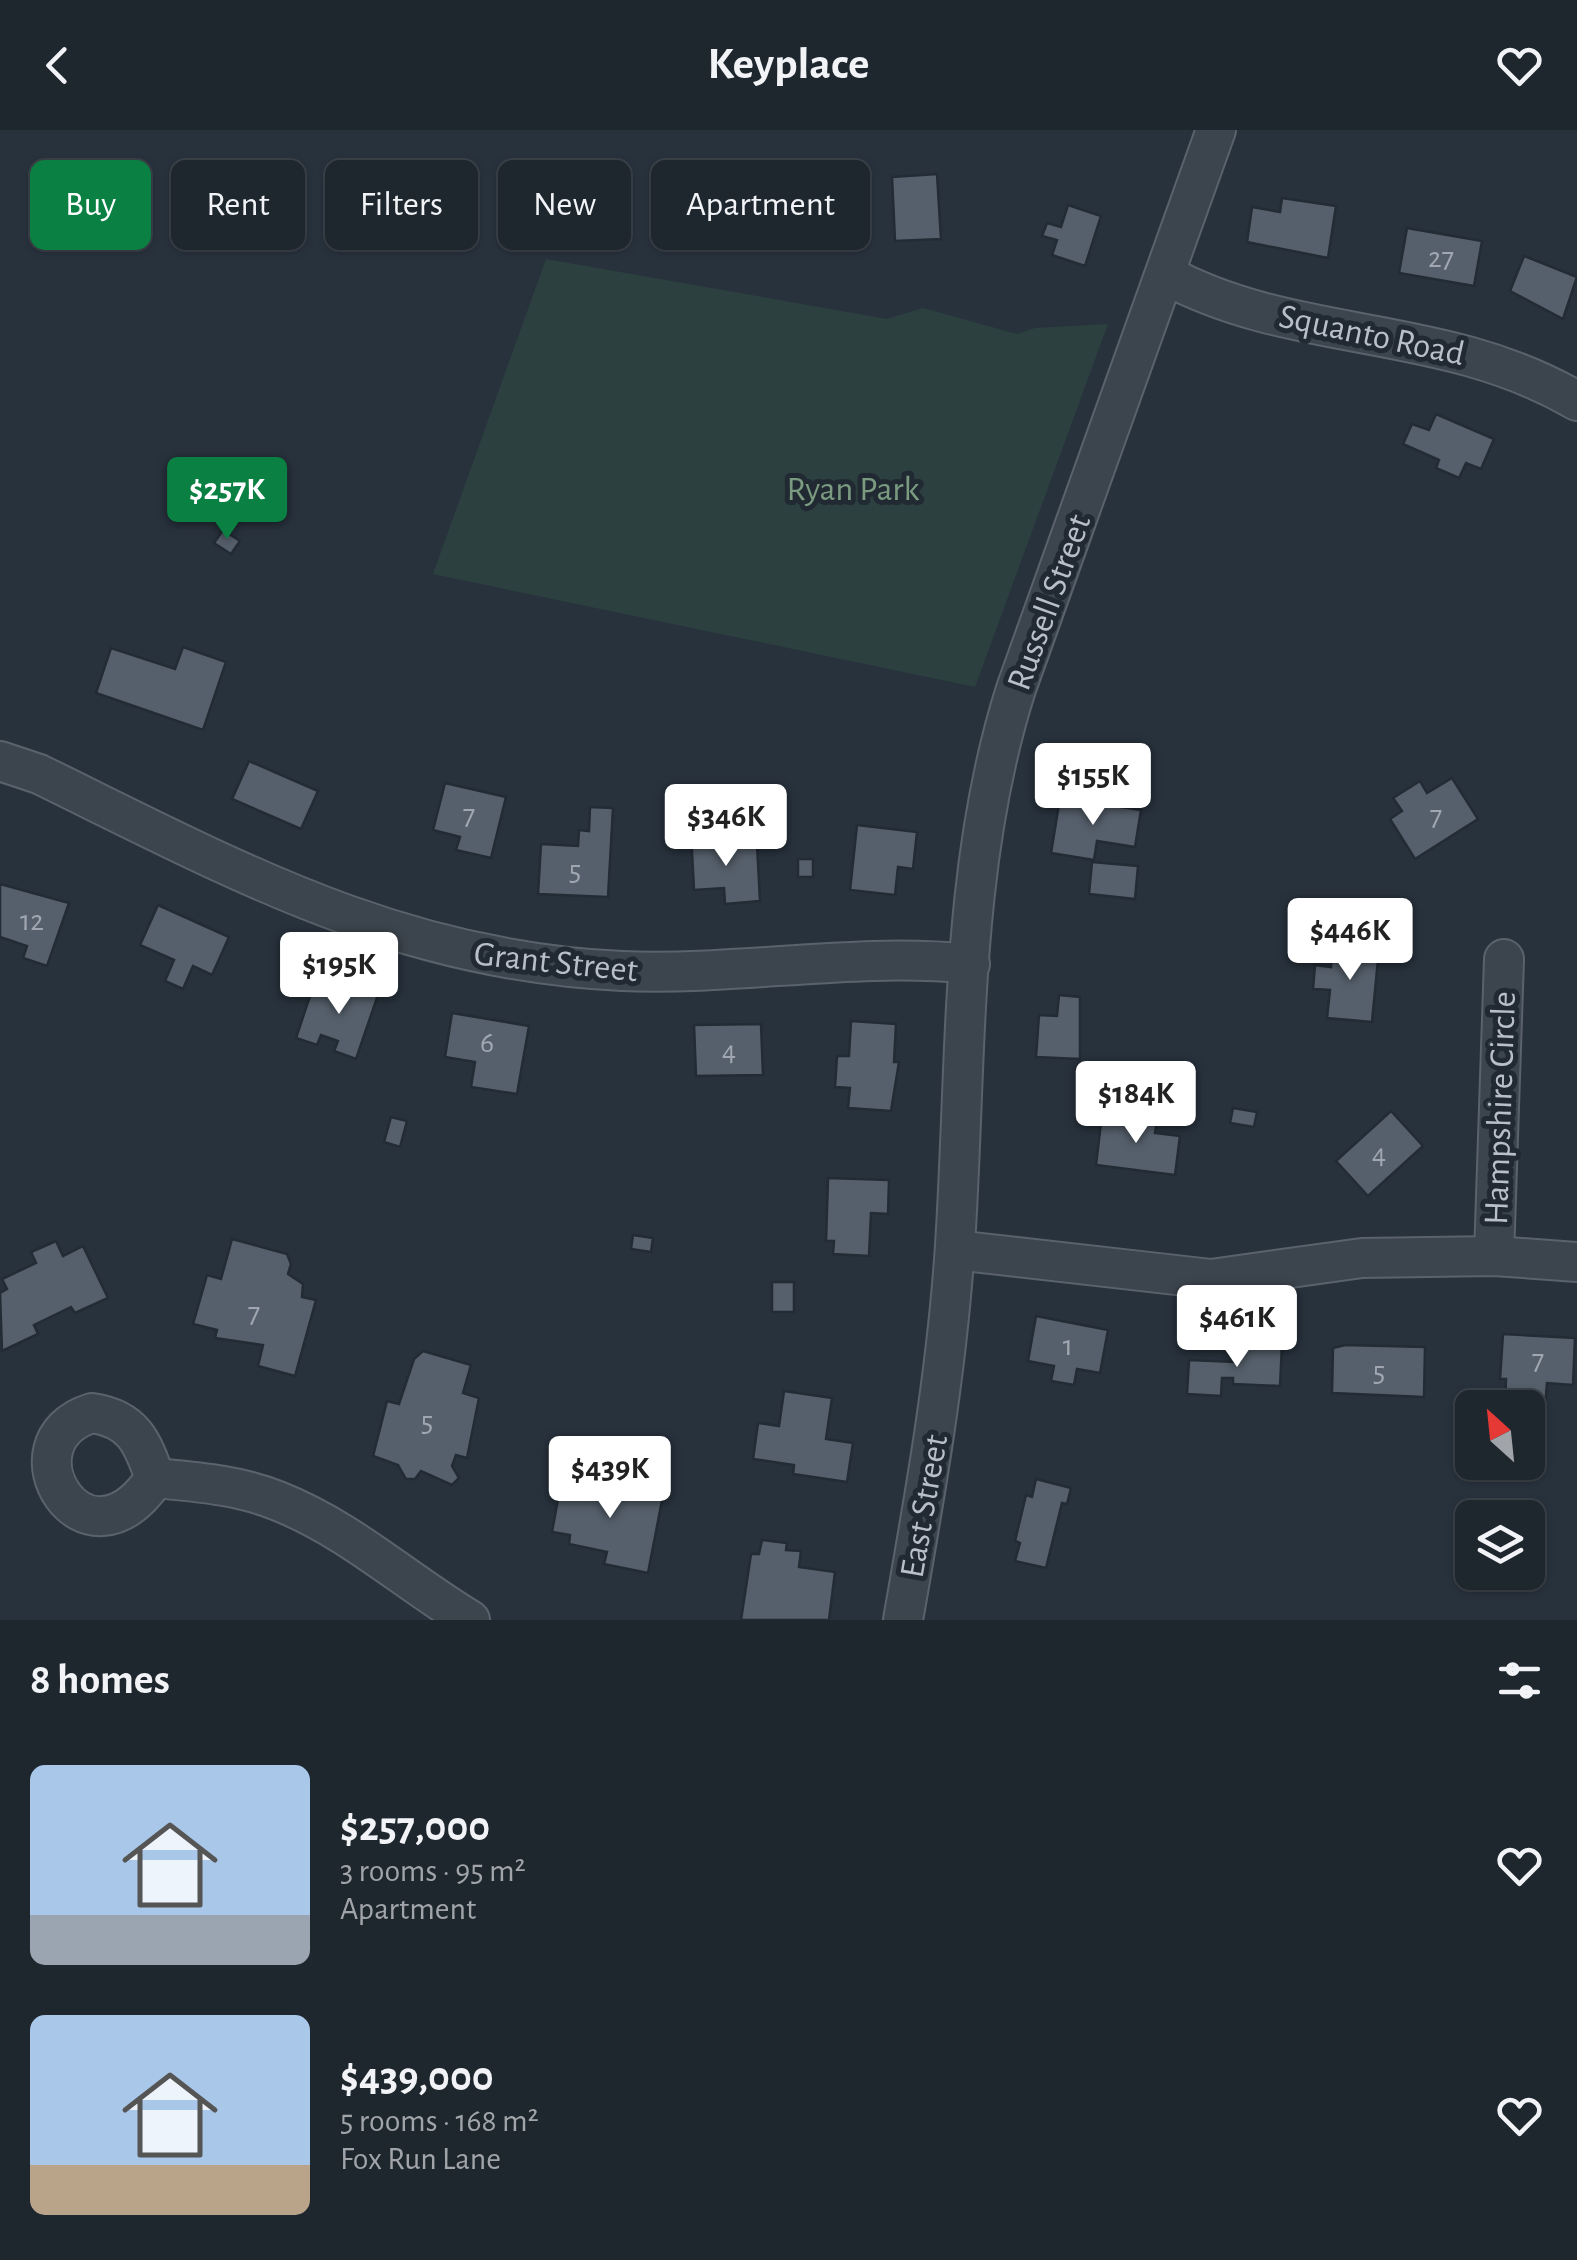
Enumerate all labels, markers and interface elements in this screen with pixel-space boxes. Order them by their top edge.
icon: back [30,38,85,93]
icon: heart [1492,38,1547,93]
text: Keyplace [707,42,870,87]
chip: Buy [30,160,151,250]
chip: Rent [171,160,305,250]
chip: Filters [325,160,478,250]
chip: New [498,160,631,250]
chip: Apartment [651,160,870,250]
house number: 27 [1428,243,1454,273]
street label: Squanto Road [1276,299,1468,372]
pin: $257K [157,457,297,542]
park label: Ryan Park [786,472,920,507]
text: $257K [189,473,265,505]
street label: Russell Street [1001,510,1097,695]
pin: $155K [1023,743,1163,828]
text: $155K [1057,759,1129,791]
pin: $346K [656,784,796,869]
house number: 7 [463,800,475,830]
text: $346K [687,800,765,832]
house number: 7 [1430,801,1442,831]
house number: 5 [569,856,581,886]
pin: $446K [1280,898,1420,983]
house number: 12 [20,906,44,936]
text: $446K [1310,914,1390,946]
pin: $195K [269,932,409,1017]
street label: Grant Street [472,936,639,988]
text: $195K [302,948,376,980]
street label: Hampshire Circle [1479,991,1522,1226]
house number: 6 [480,1028,494,1058]
house number: 4 [722,1036,736,1066]
pin: $184K [1066,1061,1206,1146]
text: $184K [1098,1077,1174,1109]
house number: 4 [1372,1139,1386,1169]
pin: $461K [1167,1285,1307,1370]
house number: 7 [248,1298,260,1328]
text: $461K [1199,1301,1275,1333]
house number: 1 [1063,1331,1073,1361]
house number: 7 [1532,1345,1544,1375]
house number: 5 [1373,1357,1385,1387]
north arrow [1455,1390,1545,1480]
map controls [1455,1390,1545,1590]
house number: 5 [421,1407,433,1437]
street label: East Street [895,1432,954,1581]
pin: $439K [540,1436,680,1521]
text: $439K [571,1452,649,1484]
button: layers [1455,1500,1545,1590]
icon: filters [1492,1653,1547,1708]
text: 8 homes [30,1659,170,1701]
icon: home [110,1805,230,1925]
text: $257,000 [340,1806,490,1848]
icon: heart [1492,1838,1547,1893]
text: 3 rooms · 95 m² [340,1855,526,1887]
text: Apartment [340,1893,476,1925]
icon: home [110,2055,230,2175]
text: $439,000 [340,2056,494,2098]
icon: heart [1492,2088,1547,2143]
text: 5 rooms · 168 m² [340,2105,539,2137]
text: Fox Run Lane [340,2143,501,2175]

